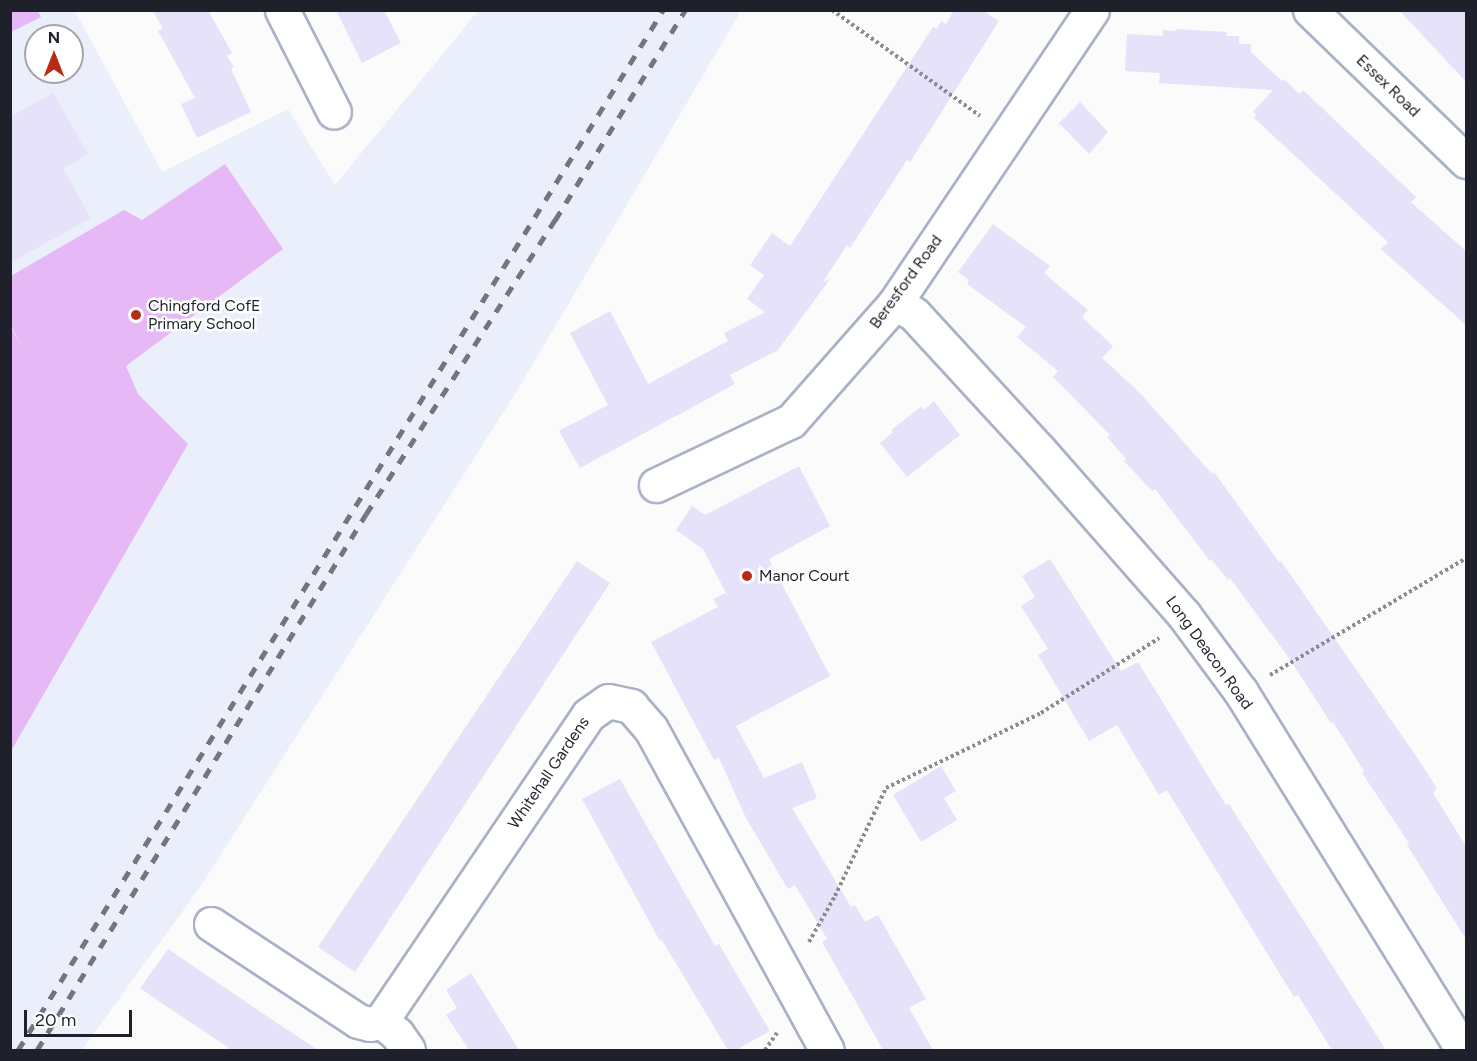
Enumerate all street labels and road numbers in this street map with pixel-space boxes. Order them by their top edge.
street label: Essex Road [1352,51,1424,121]
street label: Beresford Road [866,232,946,332]
street label: Long Deacon Road [1161,593,1257,713]
street label: Whitehall Gardens [504,713,594,833]

